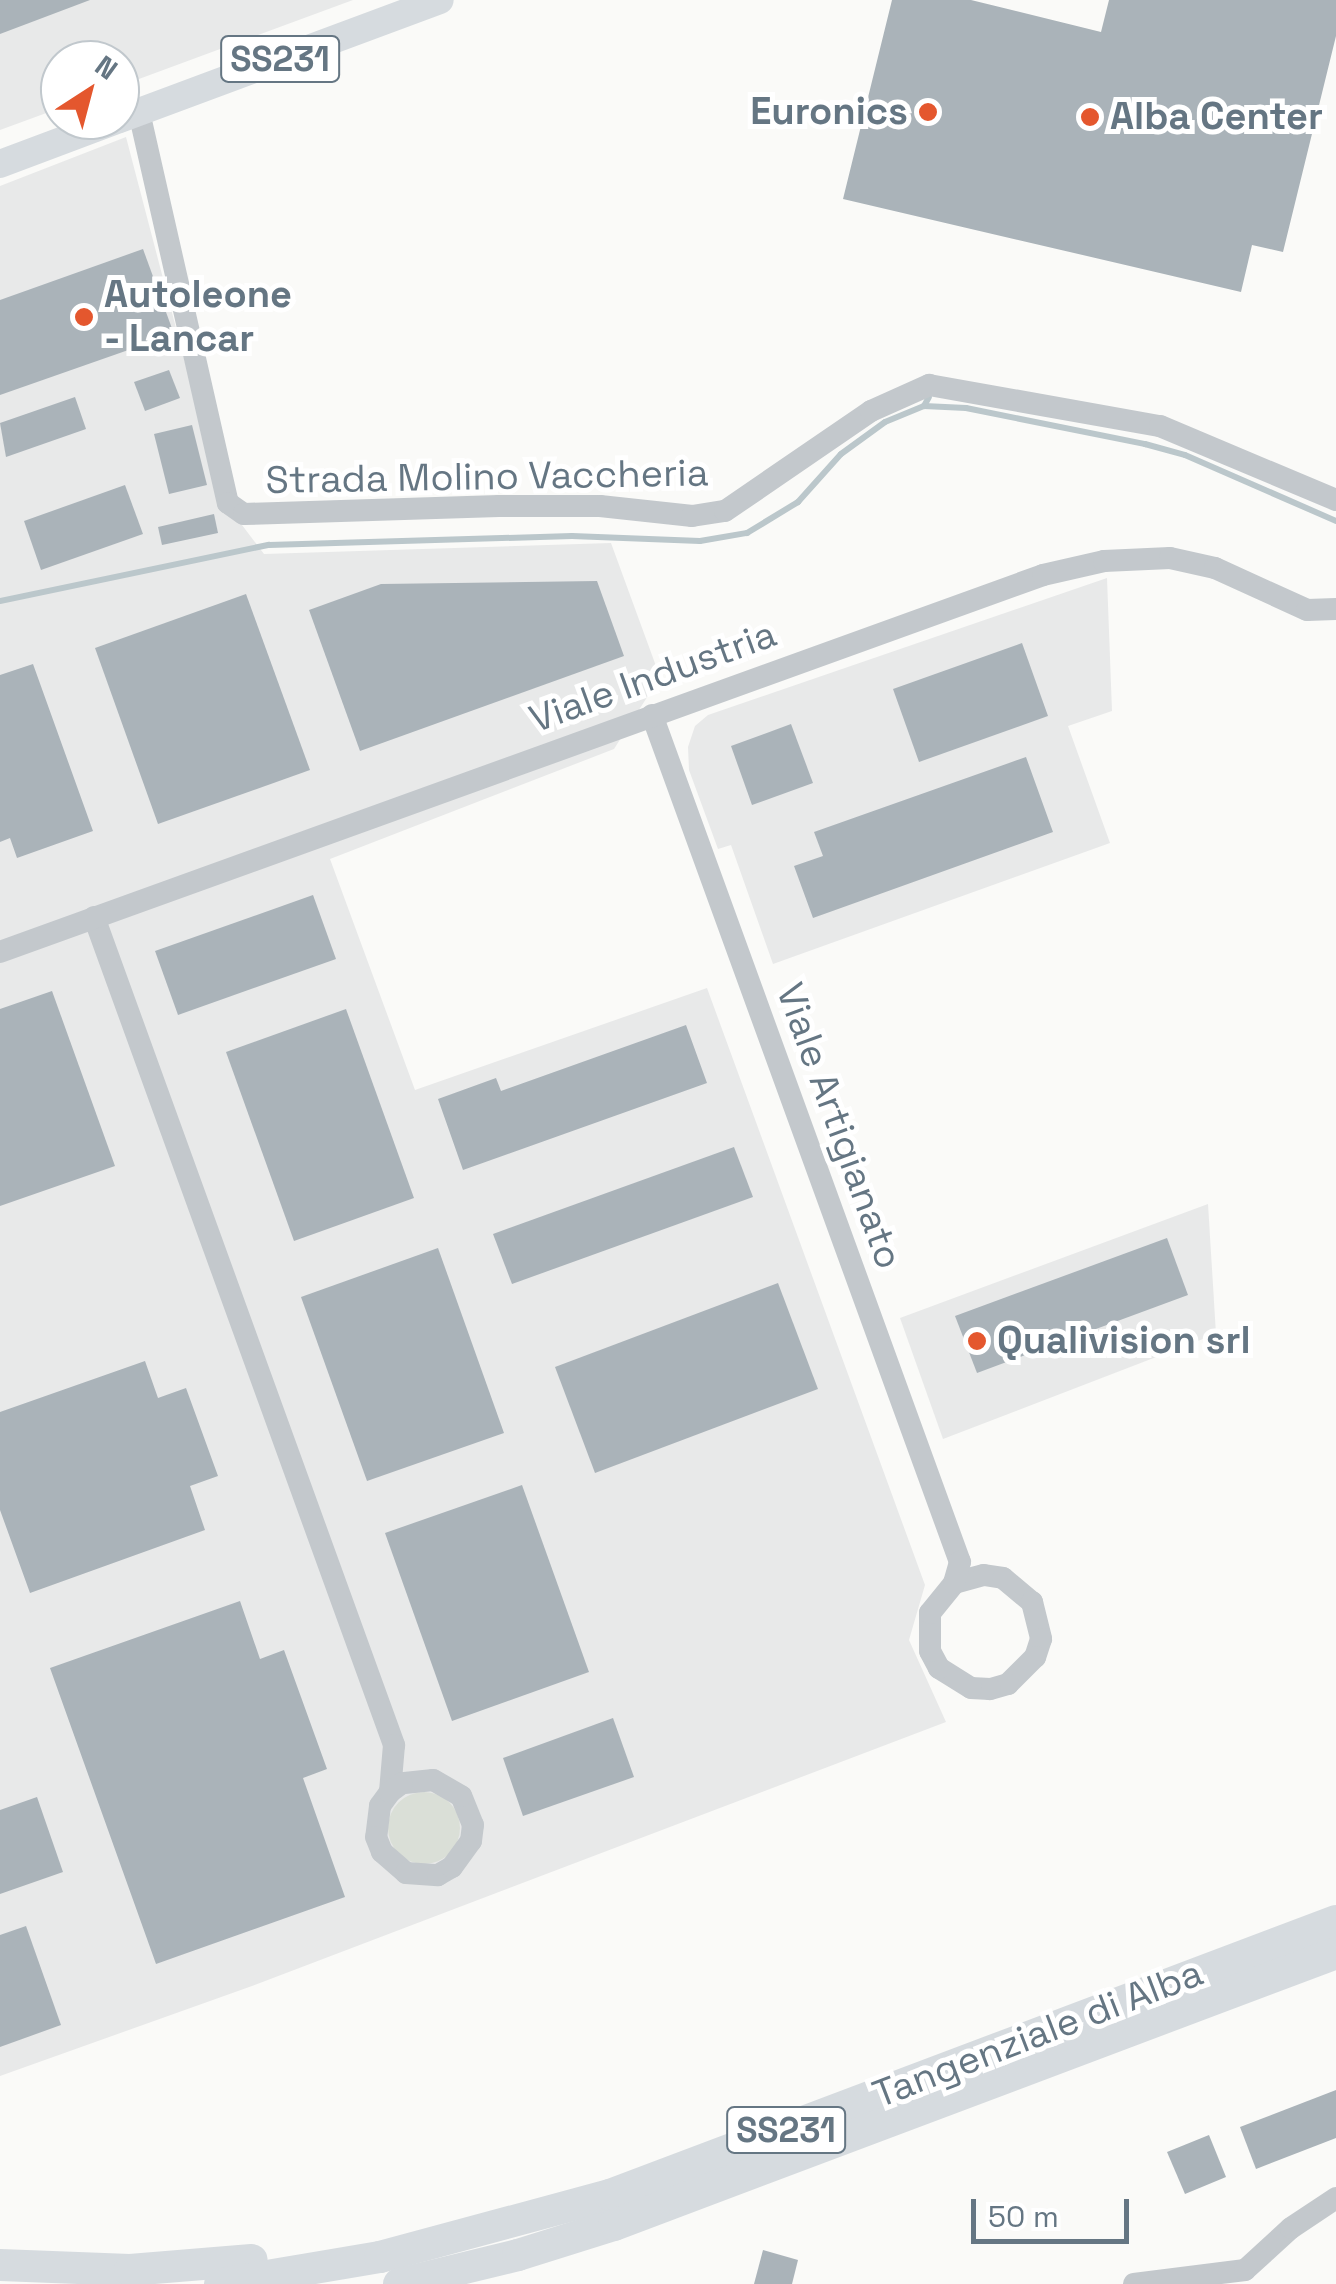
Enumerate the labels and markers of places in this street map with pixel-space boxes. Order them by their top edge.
place label: Euronics [750,89,908,135]
place label: Alba Center [1110,94,1323,140]
marker: Euronics [917,101,939,123]
marker: Alba Center [1079,106,1101,128]
place label: Autoleone - Lancar [104,272,292,362]
marker: Autoleone - Lancar [73,306,95,328]
place label: Qualivision srl [997,1318,1251,1364]
marker: Qualivision srl [966,1330,988,1352]

